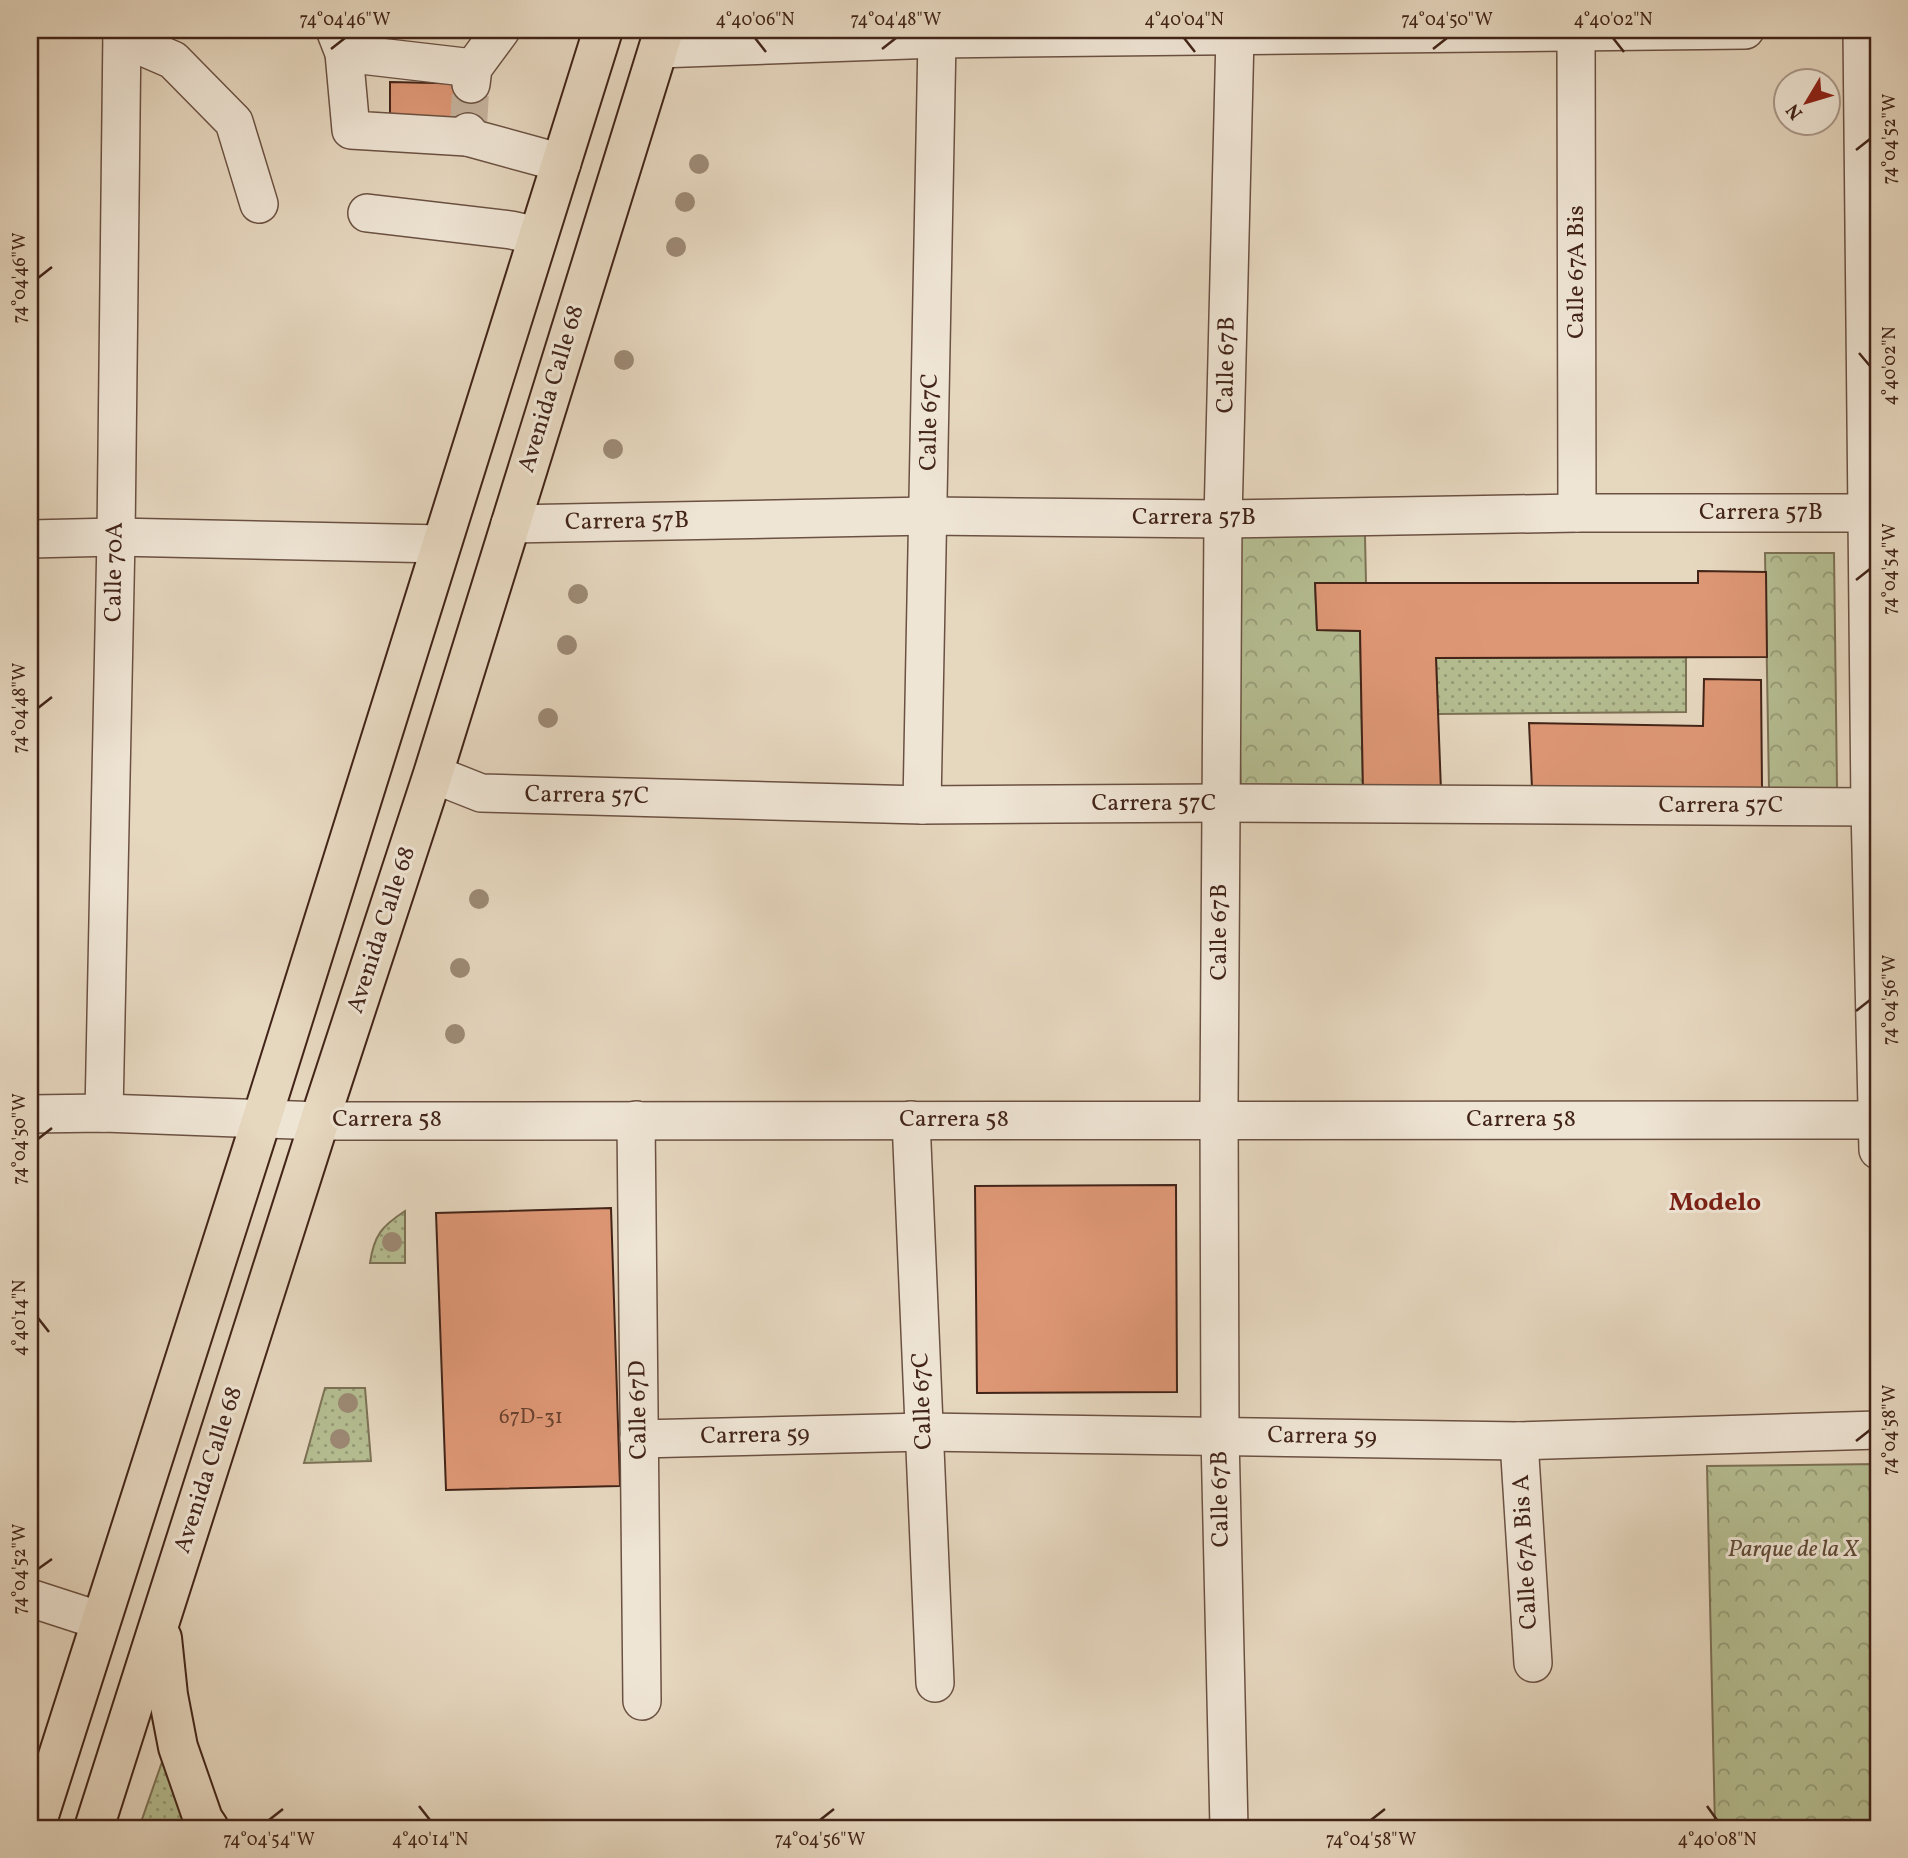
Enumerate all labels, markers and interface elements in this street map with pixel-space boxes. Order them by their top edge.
text: 74°04'46"W [299,8,391,33]
text: 4°40'06"N [715,8,795,33]
text: 74°04'48"W [851,8,941,33]
text: 4°40'04"N [1144,8,1224,33]
text: 74°04'50"W [1401,8,1493,33]
text: 4°40'02"N [1573,8,1653,33]
north arrow [1772,66,1842,136]
text: 74°04'52"W [1878,94,1903,184]
text: N [1781,98,1810,125]
street label: Calle 67A Bis [1560,205,1594,339]
text: 74°04'46"W [8,232,33,324]
street label: Avenida Calle 68 [510,301,594,477]
street label: Calle 67B [1209,316,1245,414]
text: 4°40'02"N [1878,326,1903,406]
street label: Calle 67C [912,373,948,471]
street label: Carrera 57B [1699,496,1823,530]
street label: Carrera 57B [1132,501,1256,535]
street label: Carrera 57B [565,504,689,540]
street label: Calle 70A [97,522,133,622]
text: 74°04'54"W [1878,523,1903,615]
text: 74°04'48"W [8,663,33,753]
street label: Carrera 57C [524,778,650,814]
street label: Carrera 57C [1092,787,1216,821]
street label: Carrera 57C [1659,789,1783,823]
street label: Avenida Calle 68 [339,842,425,1018]
street label: Calle 67B [1203,884,1237,980]
text: 74°04'56"W [1878,955,1903,1045]
text: 74°04'50"W [8,1093,33,1185]
street label: Carrera 58 [332,1103,442,1137]
street label: Carrera 58 [899,1103,1009,1137]
street label: Carrera 58 [1466,1103,1576,1137]
district label: Modelo [1669,1185,1761,1221]
text: 4°40'14"N [8,1280,33,1356]
street label: Calle 67C [904,1352,942,1450]
street label: Calle 67D [621,1360,657,1460]
street label: Avenida Calle 68 [166,1382,252,1558]
text: 74°04'58"W [1878,1385,1903,1475]
house number: 67D-31 [499,1403,563,1432]
street label: Carrera 59 [700,1418,810,1454]
street label: Carrera 59 [1267,1419,1377,1455]
street label: Calle 67B [1203,1450,1239,1548]
street label: Calle 67A Bis A [1505,1473,1547,1630]
text: 74°04'52"W [8,1524,33,1614]
park label: Parque de la X [1728,1533,1859,1567]
text: 74°04'54"W [223,1828,315,1853]
text: 4°40'14"N [392,1828,468,1853]
text: 74°04'56"W [775,1828,865,1853]
text: 74°04'58"W [1326,1828,1416,1853]
text: 4°40'08"N [1677,1828,1757,1853]

